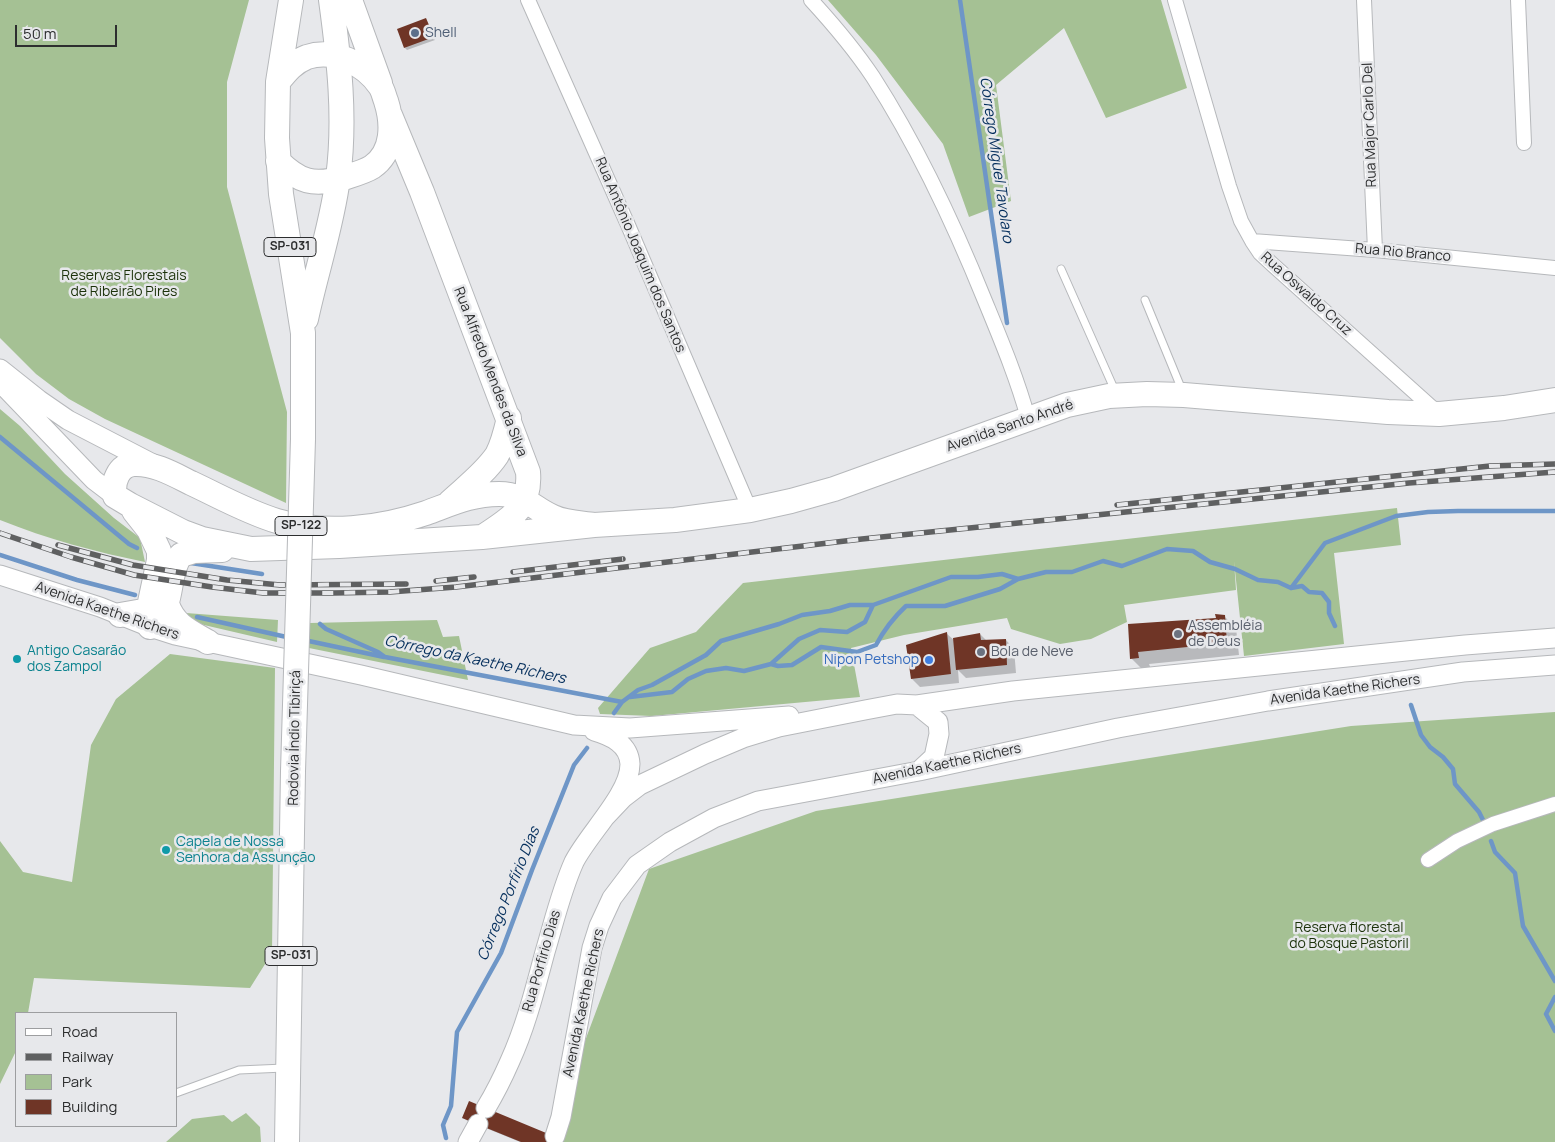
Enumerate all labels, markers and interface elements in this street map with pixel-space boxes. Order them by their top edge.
scale bar [18,15,120,47]
text: 50 m [23,23,57,44]
place label: Shell [425,25,457,41]
marker: Shell [409,27,421,39]
street label: Rua Major Carlo Del [1359,62,1381,188]
water label: Córrego Miguel Tavolaro [975,76,1017,244]
street label: Rua Antônio Joaquim dos Santos [591,155,689,355]
road number: SP-031 [264,238,316,256]
street label: Rua Rio Branco [1354,240,1452,266]
street label: Rua Oswaldo Cruz [1257,249,1355,339]
park label: Reservas Florestais de Ribeirão Pires [61,268,187,300]
street label: Rua Alfredo Mendes da Silva [450,285,530,459]
street label: Avenida Santo André [944,396,1076,456]
road number: SP-122 [275,516,327,536]
street label: Avenida Kaethe Richers [33,578,181,644]
place label: Assembléia de Deus [1188,618,1262,650]
marker: Assembléia de Deus [1172,628,1184,640]
water label: Córrego da Kaethe Richers [383,632,567,688]
place label: Antigo Casarão dos Zampol [27,643,126,676]
place label: Bola de Neve [991,644,1073,660]
marker: Bola de Neve [975,646,987,658]
place label: Nipon Petshop [824,652,919,668]
marker: Antigo Casarão dos Zampol [11,653,23,665]
marker: Nipon Petshop [923,654,935,666]
street label: Rodovia Índio Tibiriçá [285,670,305,806]
street label: Avenida Kaethe Richers [1269,671,1421,709]
street label: Avenida Kaethe Richers [871,740,1023,788]
water label: Córrego Porfírio Dias [474,824,544,964]
place label: Capela de Nossa Senhora da Assunção [176,834,316,866]
marker: Capela de Nossa Senhora da Assunção [160,844,172,856]
street label: Rua Porfirio Dias [519,908,565,1014]
park label: Reserva florestal do Bosque Pastoril [1289,920,1409,952]
street label: Avenida Kaethe Richers [560,927,608,1079]
road number: SP-031 [265,946,317,966]
legend [15,1012,178,1127]
text: Road [62,1021,98,1042]
text: Railway [62,1046,114,1067]
text: Park [62,1071,92,1092]
text: Building [62,1096,117,1117]

